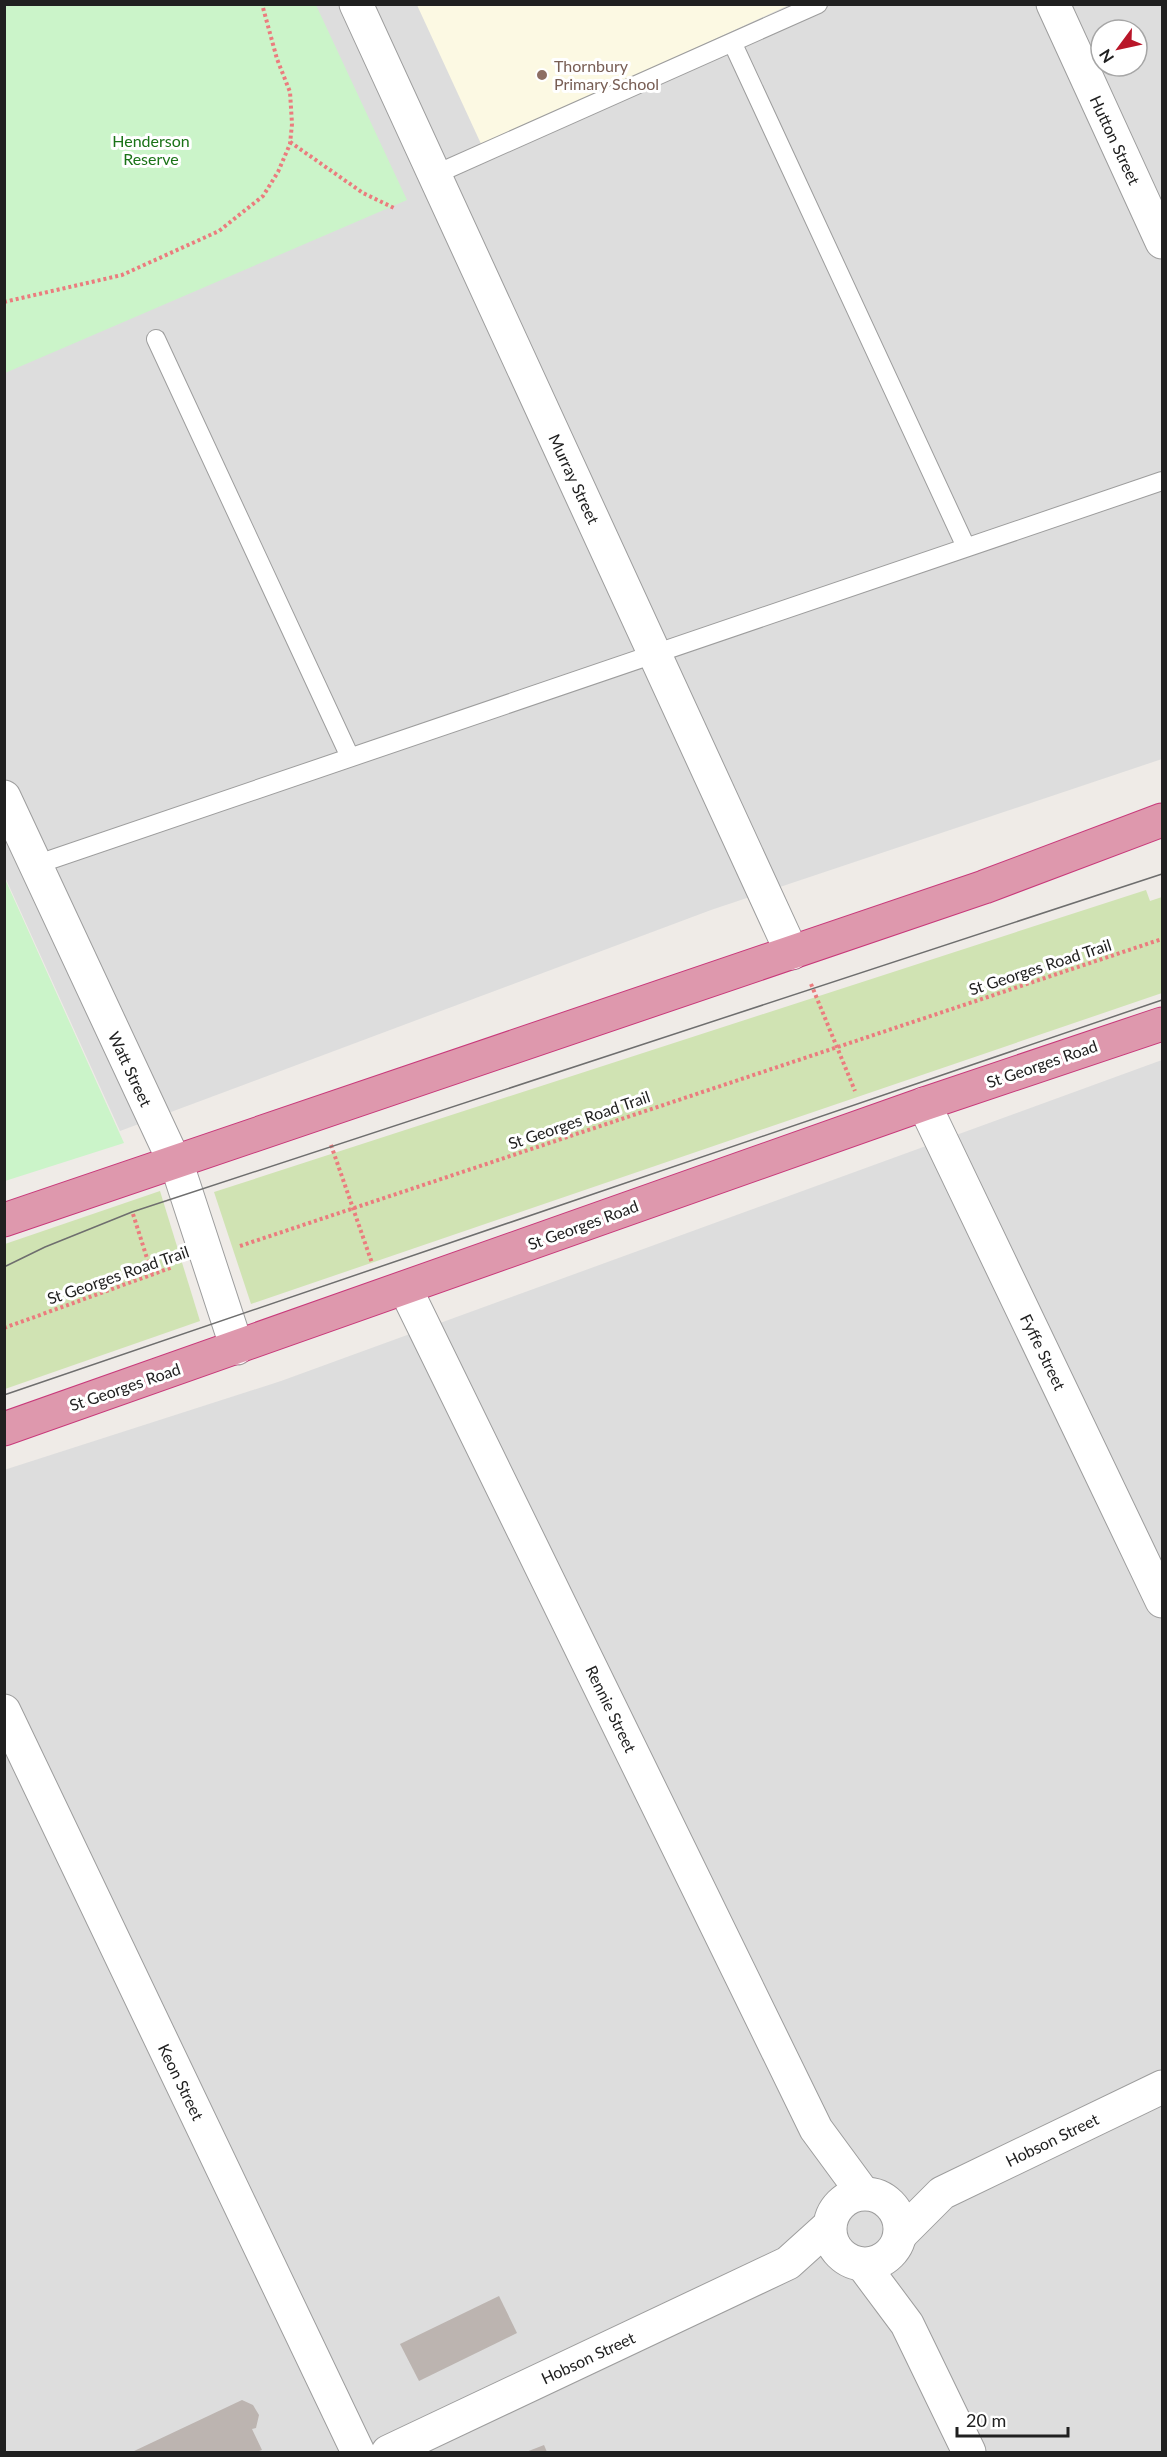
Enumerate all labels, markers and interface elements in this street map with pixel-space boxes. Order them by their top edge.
north arrow [1089,18,1149,78]
text: N [1095,46,1117,67]
place label: Thornbury Primary School [554,56,659,93]
marker: Thornbury Primary School [535,68,549,82]
street label: Hutton Street [1087,92,1144,188]
park label: Henderson Reserve [112,131,190,168]
street label: Murray Street [545,431,604,527]
street label: St Georges Road Trail [966,935,1113,999]
street label: Watt Street [105,1028,156,1110]
street label: St Georges Road [984,1036,1100,1091]
street label: St Georges Road Trail [505,1086,652,1153]
street label: St Georges Road [525,1196,641,1253]
street label: St Georges Road Trail [44,1241,191,1308]
street label: Fyffe Street [1017,1311,1070,1393]
street label: St Georges Road [67,1359,183,1414]
street label: Rennie Street [582,1662,641,1756]
street label: Keon Street [155,2040,208,2123]
street label: Hobson Street [1002,2109,1102,2170]
street label: Hobson Street [538,2327,638,2388]
scale bar [957,2400,1068,2438]
text: 20 m [966,2409,1006,2431]

